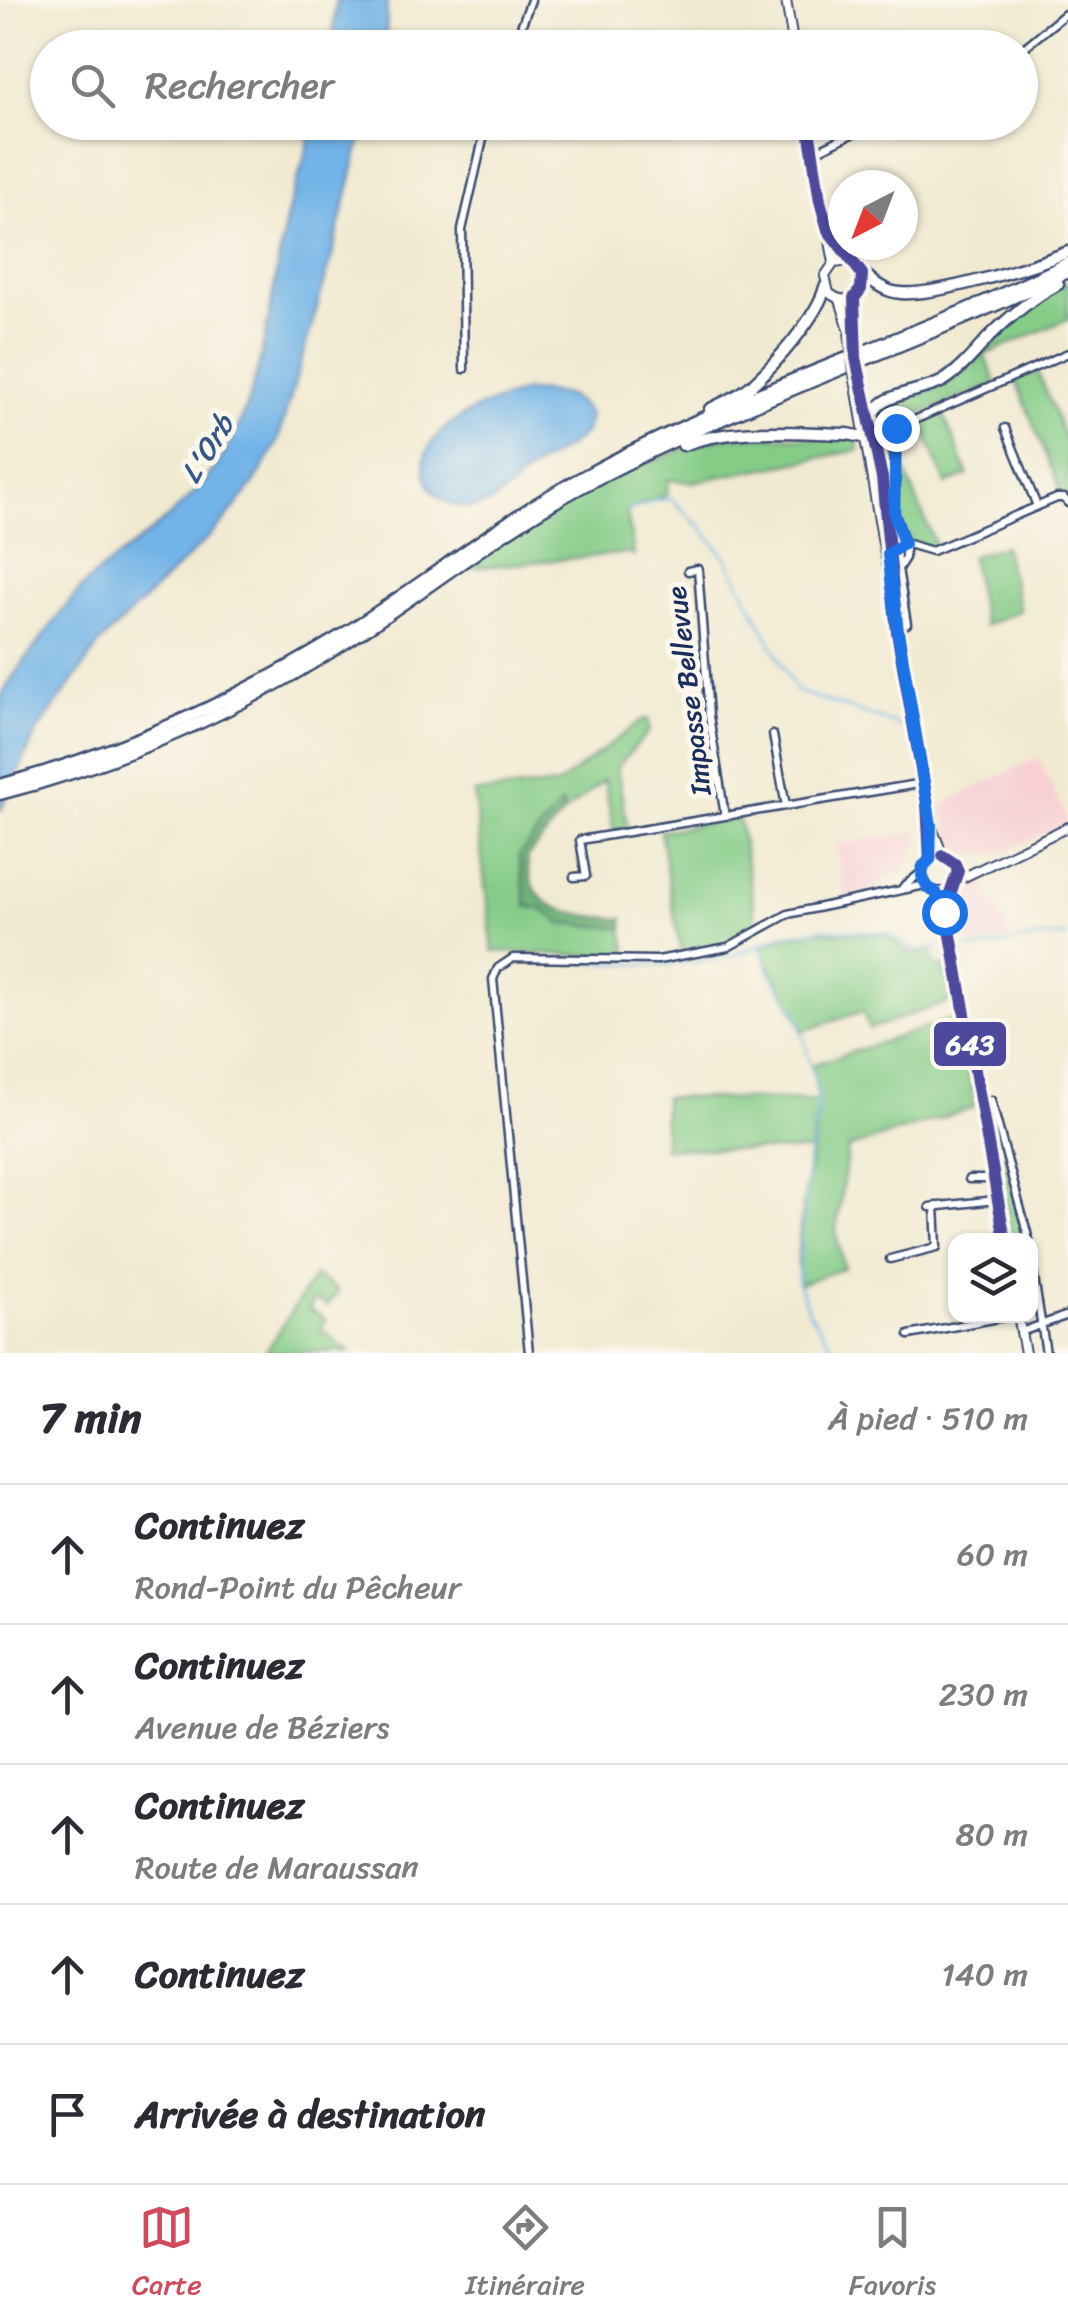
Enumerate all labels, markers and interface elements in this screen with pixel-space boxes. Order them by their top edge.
search box [30,30,1038,140]
text: Rechercher [145,52,334,119]
icon: search [65,58,120,113]
north arrow [828,170,918,260]
water label: L'Orb [165,402,250,494]
route end [874,406,920,452]
street label: Impasse Bellevue [651,583,726,799]
route start [922,890,968,936]
line badge: 643 [932,1020,1008,1068]
text: 643 [945,1020,995,1069]
map controls [948,1233,1038,1323]
button: layers [948,1233,1038,1323]
text: 7 min [40,1381,141,1455]
text: À pied · 510 m [828,1390,1028,1447]
text: Continuez [135,1492,304,1559]
text: 60 m [957,1526,1028,1583]
icon: ahead [40,1527,95,1582]
text: Rond-Point du Pêcheur [135,1559,461,1616]
text: Continuez [135,1632,304,1699]
text: 230 m [939,1666,1028,1723]
icon: ahead [40,1667,95,1722]
text: Avenue de Béziers [135,1699,389,1756]
text: Continuez [135,1772,304,1839]
text: 80 m [956,1806,1028,1863]
icon: ahead [40,1807,95,1862]
text: Route de Maraussan [135,1839,419,1896]
text: Continuez [135,1941,304,2008]
text: 140 m [941,1946,1028,2003]
icon: ahead [40,1947,95,2002]
text: Arrivée à destination [135,2081,485,2148]
icon: arrive [40,2087,95,2142]
tab: Carte [132,2200,202,2309]
tab: Itinéraire [465,2200,585,2309]
tab: Favoris [849,2200,936,2309]

